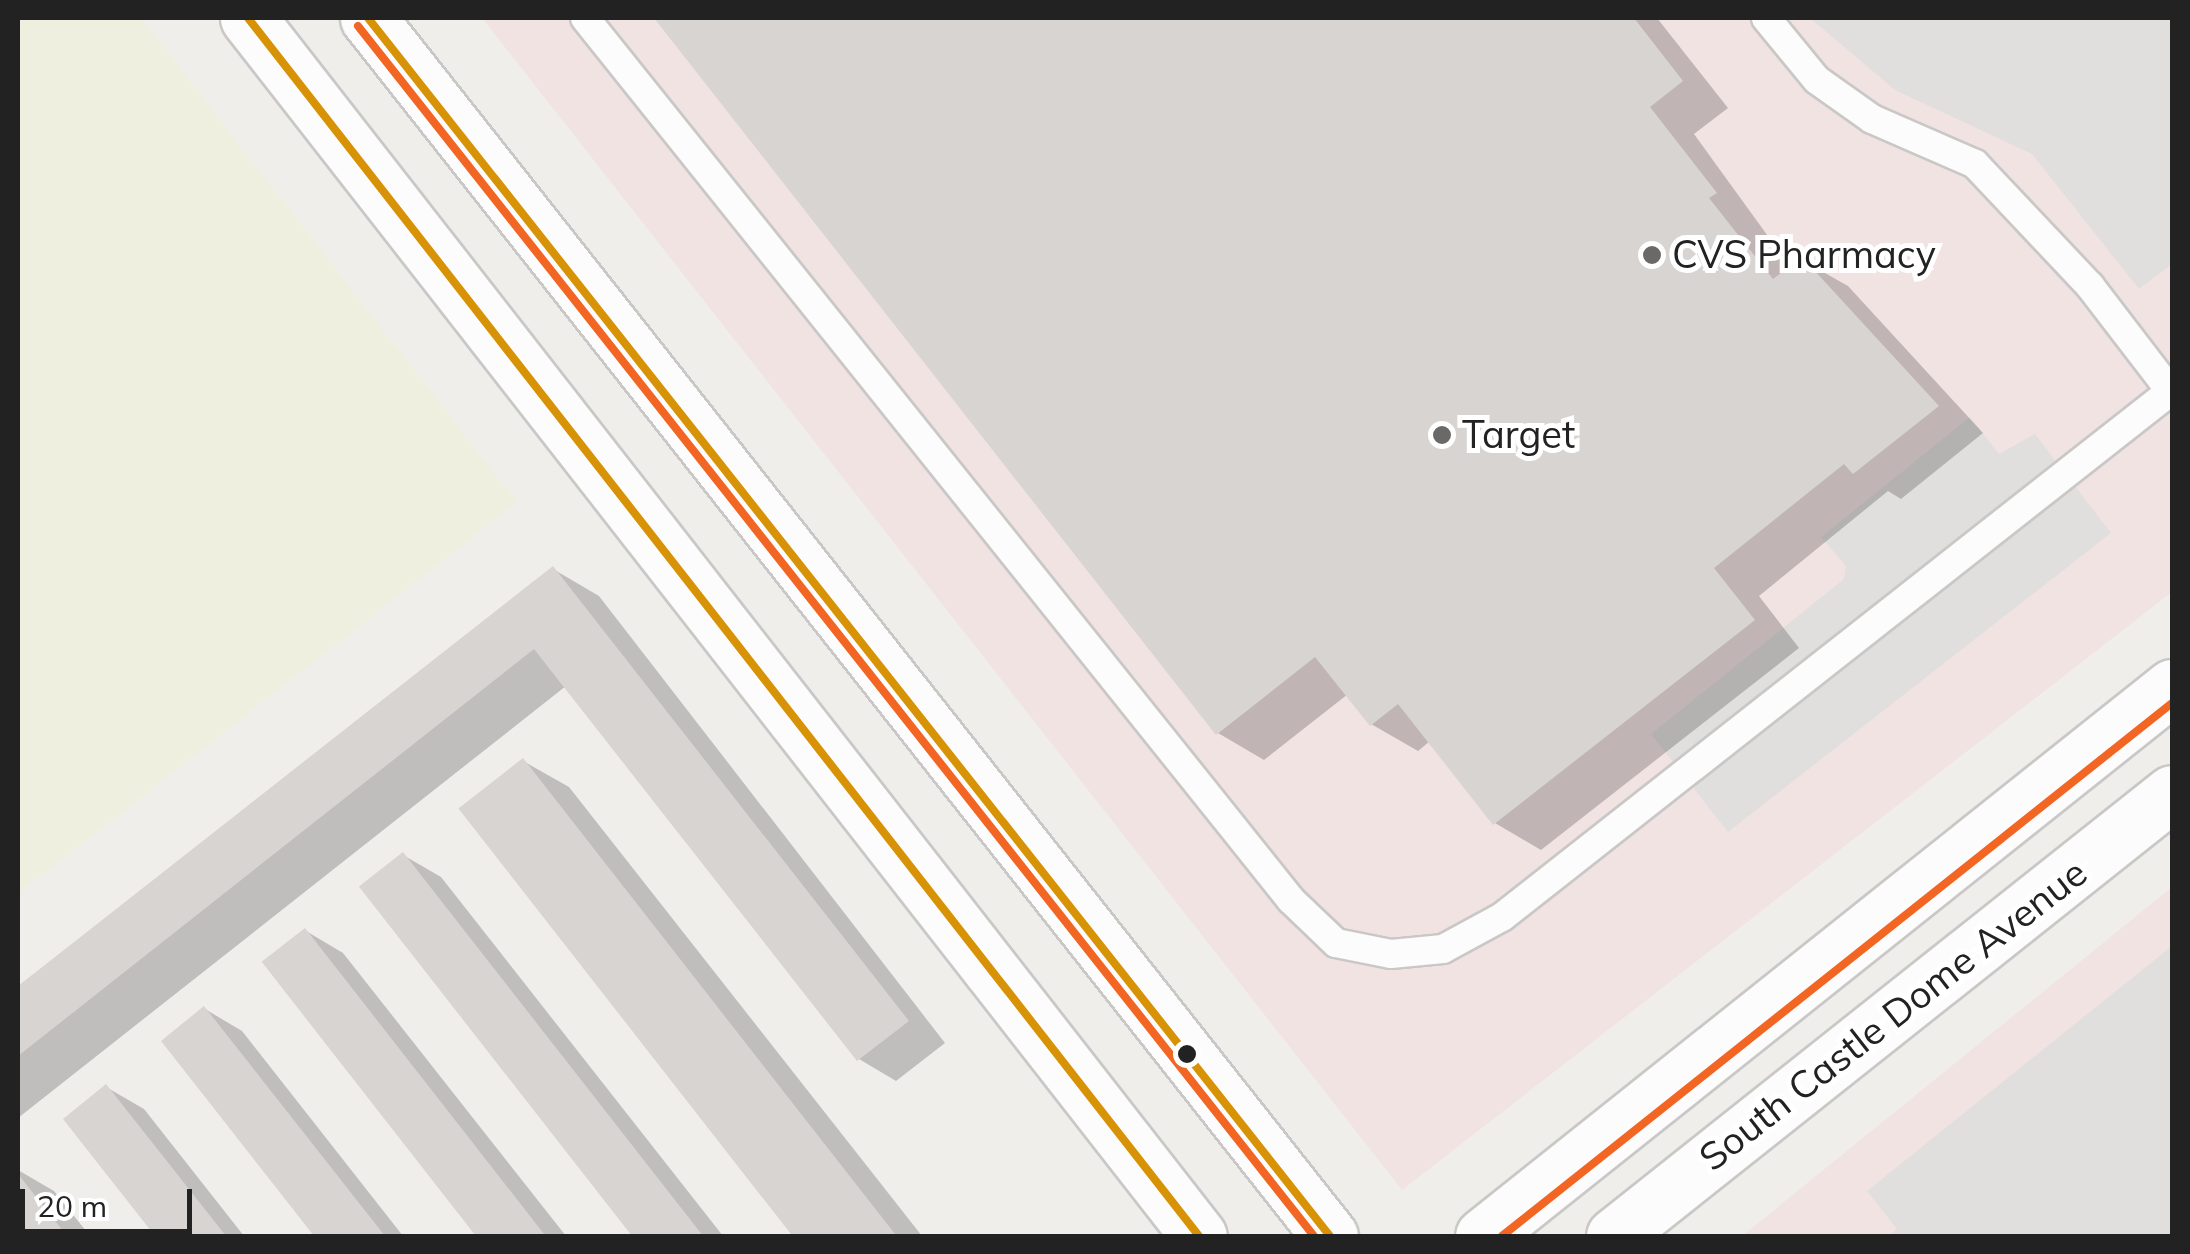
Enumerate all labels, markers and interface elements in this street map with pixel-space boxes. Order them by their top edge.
place label: CVS Pharmacy [1672,232,1936,278]
marker: CVS Pharmacy [1641,244,1663,266]
place label: Target [1462,412,1575,458]
marker: Target [1431,424,1453,446]
street label: South Castle Dome Avenue [1690,850,2096,1180]
unlabelled marker [1177,1044,1197,1064]
scale bar [25,1169,198,1231]
text: 20 m [37,1187,107,1225]

